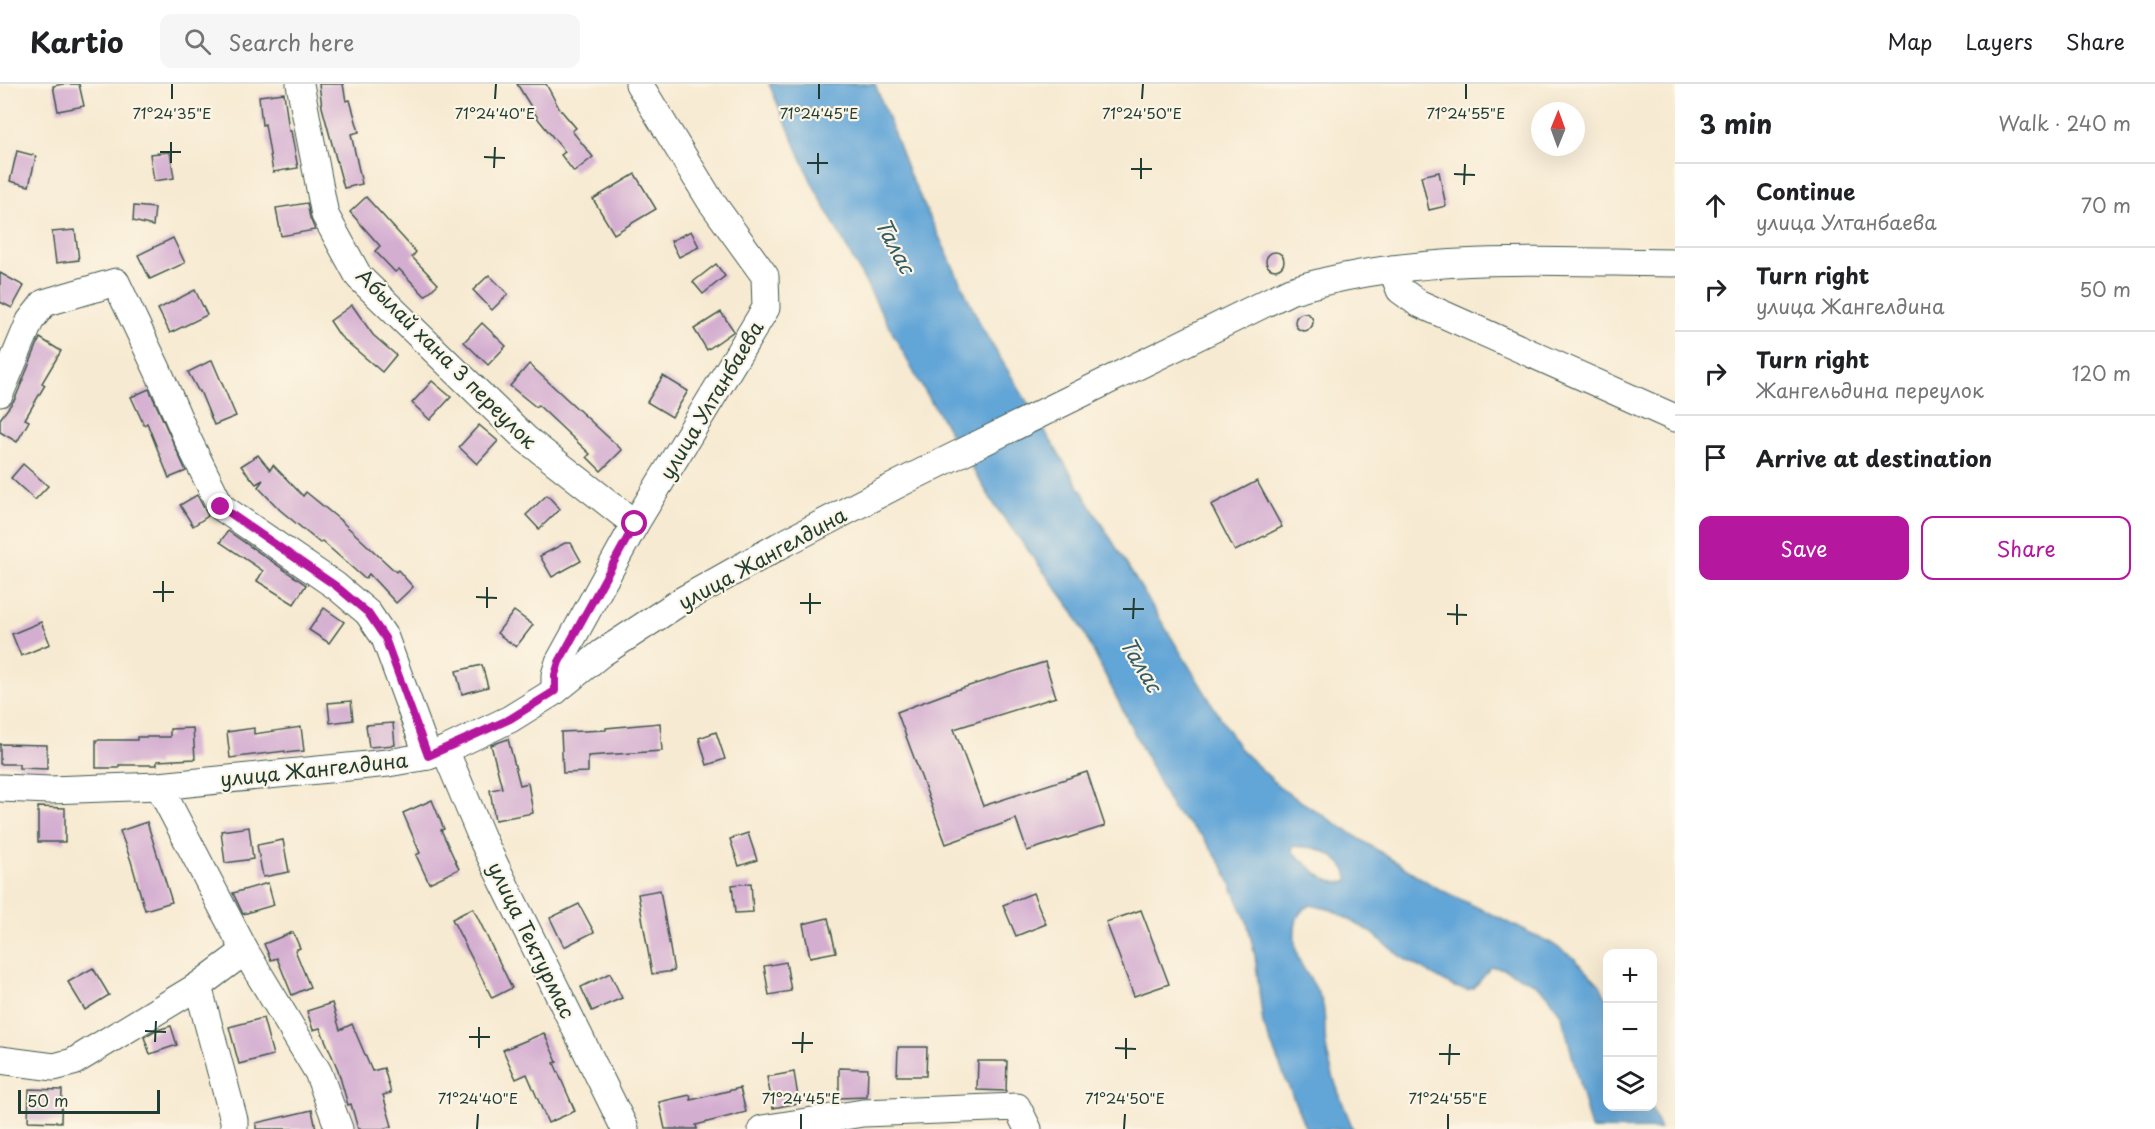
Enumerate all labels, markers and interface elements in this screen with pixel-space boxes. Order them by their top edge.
search box [160,14,580,68]
text: Kartio [30,20,124,63]
icon: search [181,25,214,58]
text: Search here [229,25,354,58]
text: Map [1888,25,1932,57]
text: Layers [1965,25,2033,57]
text: Share [2066,25,2125,57]
text: 71°24'35"E [132,101,212,124]
text: 71°24'40"E [455,101,535,124]
text: 71°24'45"E [780,101,858,124]
text: 71°24'50"E [1102,101,1182,124]
text: 71°24'55"E [1427,101,1505,124]
north arrow [1531,102,1585,156]
text: 3 min [1699,104,1772,143]
text: Walk · 240 m [1998,108,2131,138]
text: Continue [1756,174,1855,207]
icon: ahead [1699,189,1732,222]
text: 70 m [2081,190,2131,220]
text: улица Ултанбаева [1756,207,1937,237]
water label: Талас [868,211,925,280]
text: Turn right [1756,258,1869,291]
street label: Абылай хана 3 переулок [350,261,544,455]
icon: right [1699,273,1732,306]
text: 50 m [2079,274,2131,304]
text: улица Жангелдина [1756,291,1945,321]
street label: улица Ултанбаева [652,314,771,485]
text: Turn right [1756,342,1869,375]
icon: right [1699,357,1732,390]
text: 120 m [2072,358,2131,388]
text: Жангельдина переулок [1756,375,1984,405]
icon: arrive [1699,441,1732,474]
text: Arrive at destination [1756,441,1992,474]
route end [207,493,233,519]
street label: улица Жангелдина [672,499,852,617]
route start [621,510,647,536]
button: Save [1699,516,1909,580]
button: Share [1921,516,2131,580]
water label: Талас [1113,630,1172,699]
street label: улица Жангелдина [219,744,410,794]
street label: улица Тектурмас [481,856,583,1024]
map controls [1603,949,1657,1111]
button: + [1603,949,1657,1003]
button: − [1603,1003,1657,1057]
button: layers [1603,1057,1657,1111]
text: 71°24'40"E [438,1086,518,1109]
text: 71°24'45"E [762,1086,840,1109]
text: 71°24'50"E [1085,1086,1165,1109]
text: 71°24'55"E [1409,1086,1487,1109]
scale bar [18,1087,160,1114]
text: 50 m [27,1088,68,1112]

